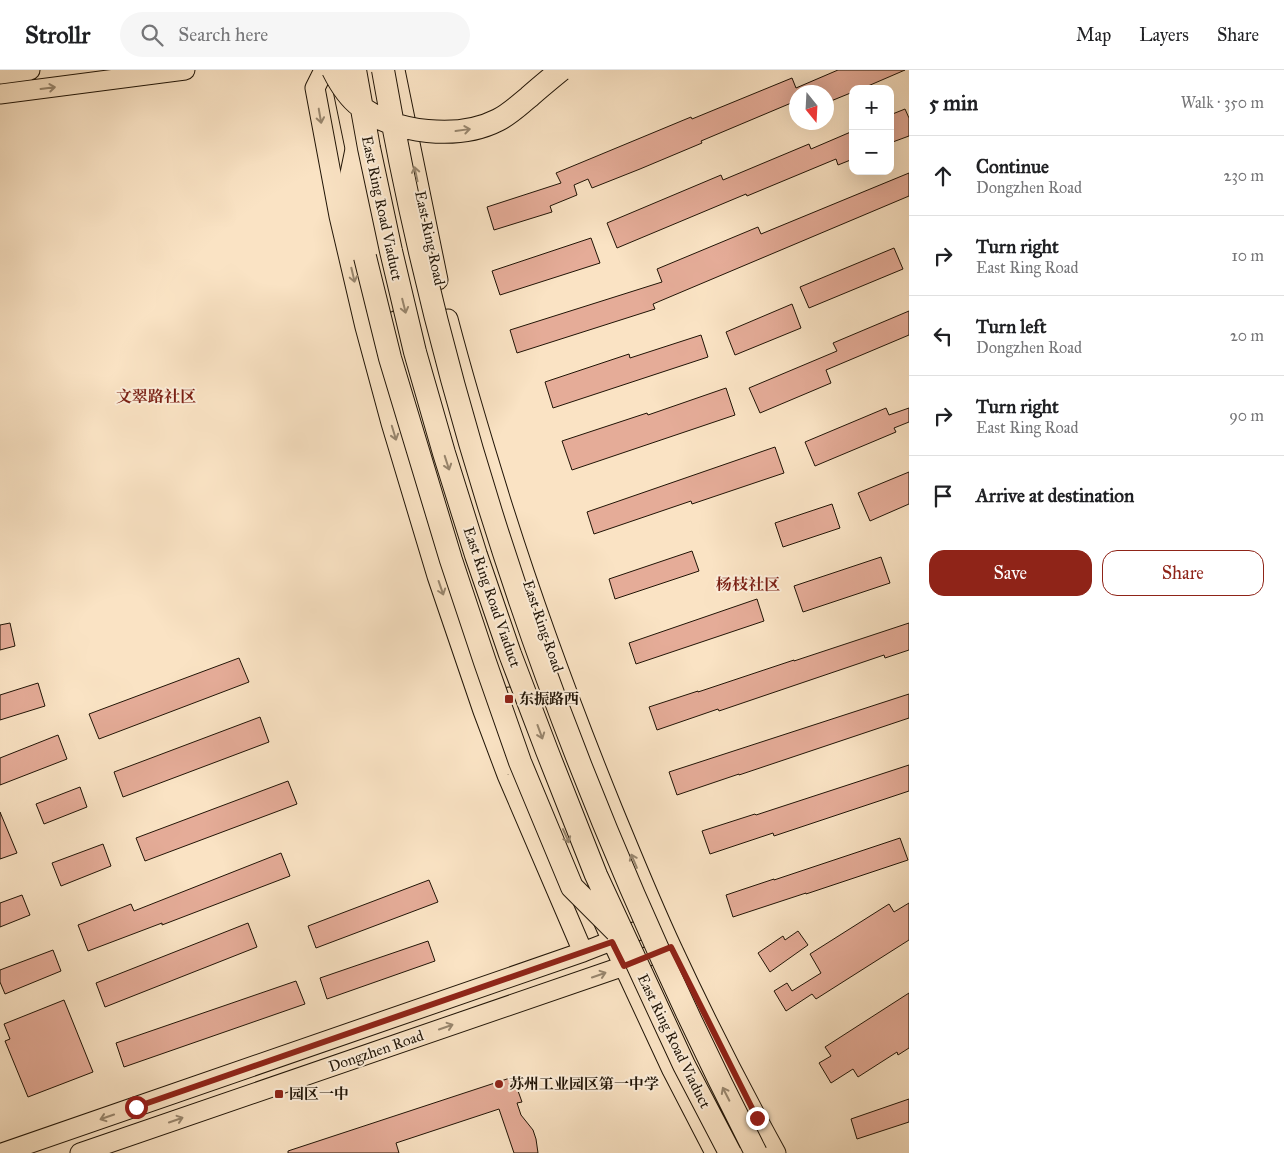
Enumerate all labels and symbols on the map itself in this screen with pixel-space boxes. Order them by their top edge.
one-way arrow [40,82,56,92]
north arrow [789,85,834,130]
one-way arrow [316,108,326,124]
one-way arrow [454,125,470,135]
street label: East Ring Road Viaduct [358,134,406,283]
one-way arrow [411,166,420,182]
street label: East Ring Road [411,189,449,287]
one-way arrow [349,267,358,283]
one-way arrow [400,298,409,314]
district label: 文翠路社区 [116,387,196,406]
one-way arrow [389,424,399,440]
one-way arrow [443,454,452,470]
street label: East Ring Road Viaduct [460,524,525,670]
district label: 杨枝社区 [716,575,780,594]
street label: East Ring Road [519,578,567,675]
one-way arrow [437,580,446,595]
place label: 东振路西 [519,690,579,708]
marker: 东振路西 [503,693,515,705]
one-way arrow [535,724,545,739]
one-way arrow [561,828,571,843]
one-way arrow [629,854,639,869]
one-way arrow [591,969,607,979]
street label: East Ring Road Viaduct [634,971,715,1112]
one-way arrow [437,1022,453,1032]
street label: Dongzhen Road [326,1026,426,1076]
place label: 苏州工业园区第一中学 [509,1075,659,1093]
marker: 苏州工业园区第一中学 [493,1078,505,1090]
place label: 园区一中 [289,1085,349,1103]
one-way arrow [721,1087,730,1102]
marker: 园区一中 [273,1088,285,1100]
route start [125,1096,148,1119]
route end [746,1107,769,1130]
one-way arrow [100,1113,115,1122]
one-way arrow [168,1115,183,1124]

